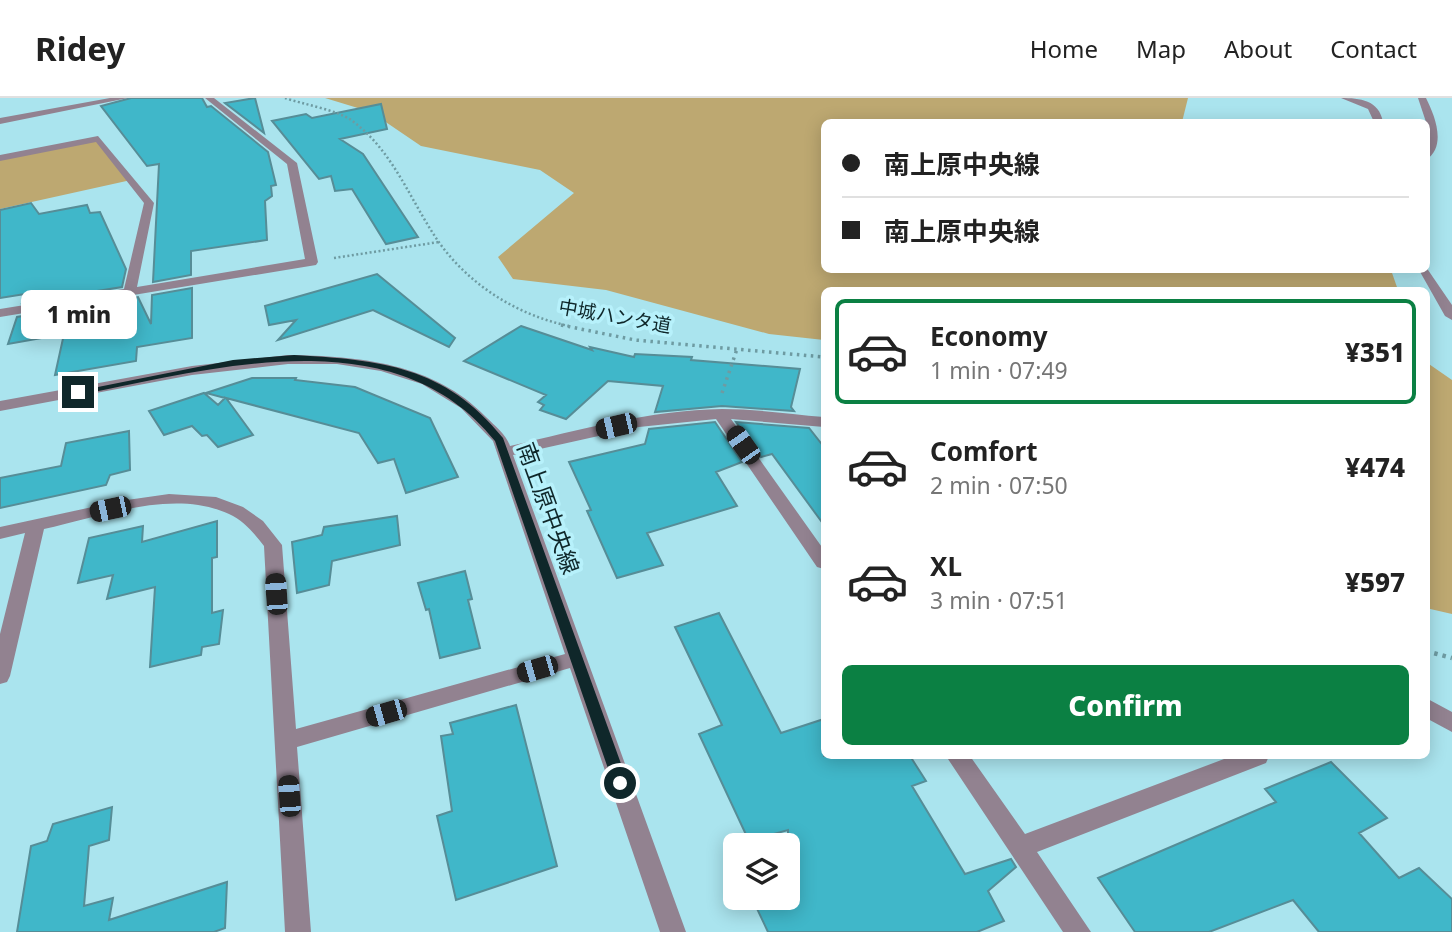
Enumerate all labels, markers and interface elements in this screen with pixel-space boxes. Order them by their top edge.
text: Ridey [35,26,125,71]
text: Home [1030,32,1098,65]
text: Map [1136,32,1186,65]
text: About [1224,32,1292,65]
text: Contact [1330,32,1417,65]
text: 南上原中央線 [884,146,1040,182]
text: 南上原中央線 [884,213,1040,249]
callout: 1 min [20,290,136,340]
street label: 中城ハンタ道 [557,293,673,339]
text: 1 min [47,298,111,330]
text: Economy [930,318,1048,354]
icon: car [846,320,909,383]
text: ¥351 [1345,334,1405,370]
text: 1 min · 07:49 [930,354,1068,386]
route end [62,376,94,408]
car [594,411,639,441]
car [723,422,764,468]
text: Comfort [930,433,1038,469]
icon: car [846,435,909,498]
street label: 南上原中央線 [510,438,588,578]
text: ¥474 [1345,449,1405,485]
text: 2 min · 07:50 [930,469,1068,501]
car [88,494,133,524]
text: XL [930,548,962,584]
icon: car [846,550,909,613]
text: ¥597 [1345,564,1405,600]
car [265,572,288,616]
text: 3 min · 07:51 [930,584,1068,616]
car [514,653,561,685]
button: Confirm [842,665,1409,745]
car [363,697,410,729]
route start [604,767,636,799]
car [278,774,301,818]
map controls [723,833,800,910]
button: layers [723,833,800,910]

